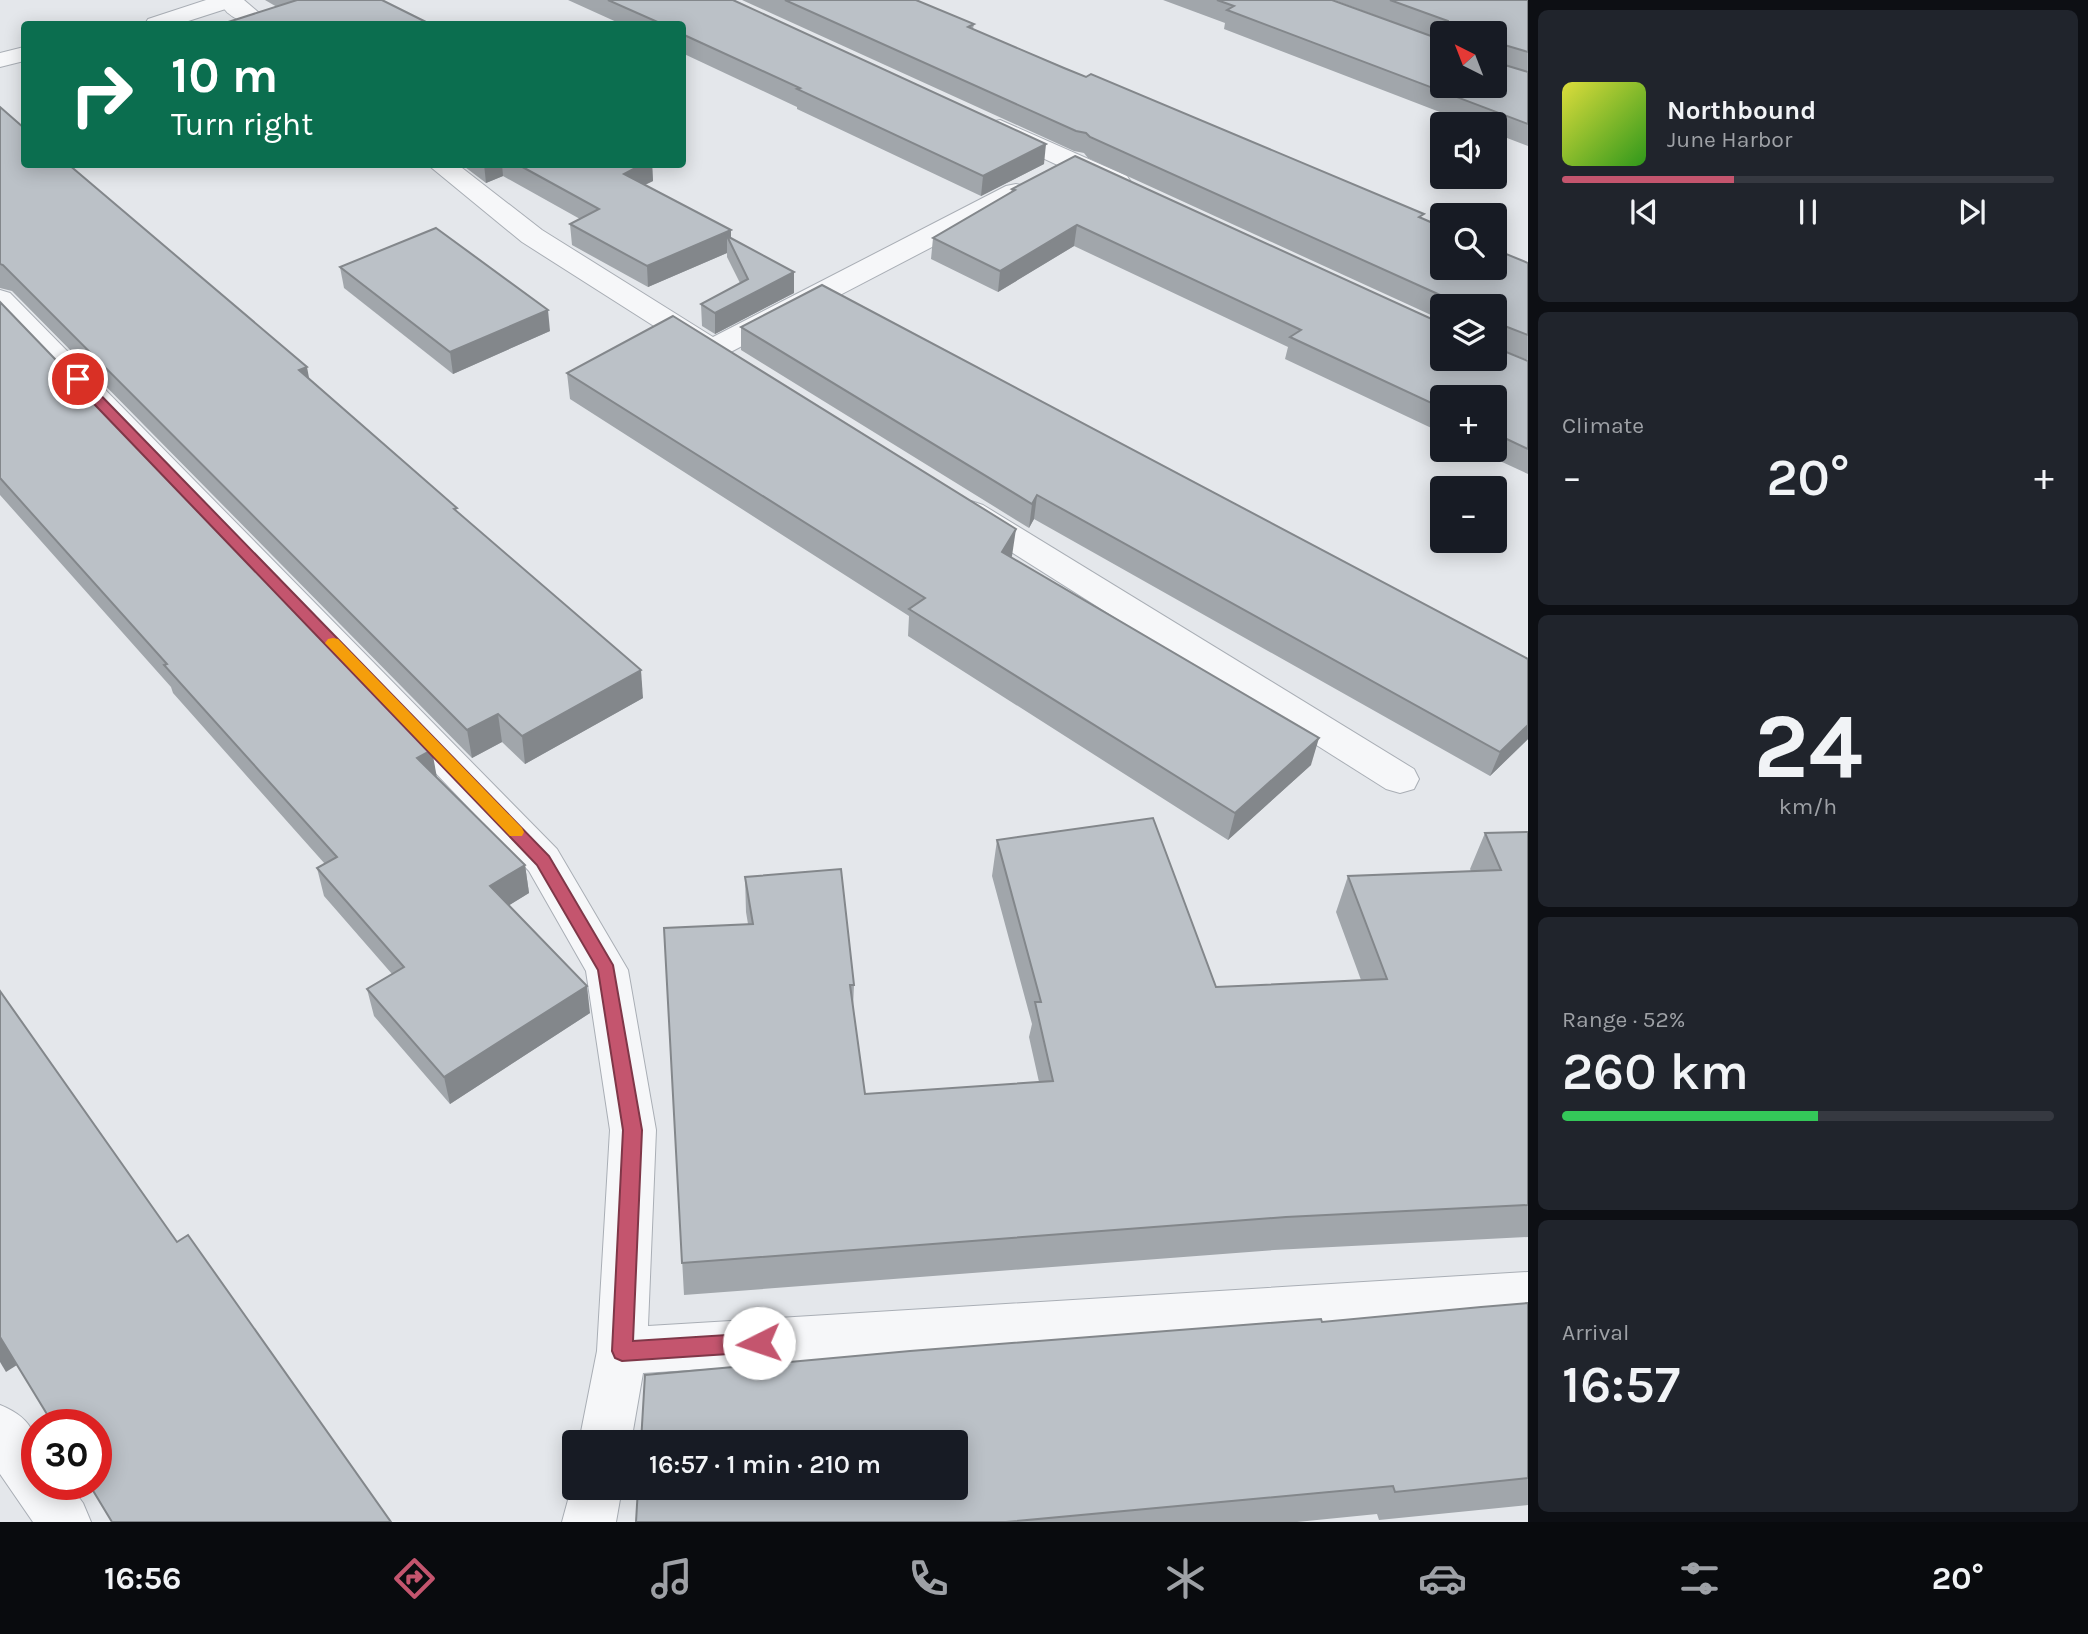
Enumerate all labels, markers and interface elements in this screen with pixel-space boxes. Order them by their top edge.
north arrow [1430,21,1507,98]
map controls [1430,21,1507,553]
text: 10 m [171,47,278,104]
icon: right [56,49,147,140]
text: Northbound [1667,95,1816,126]
text: Turn right [171,106,313,143]
button: sound [1430,112,1507,189]
text: June Harbor [1667,126,1792,153]
icon: previous [1625,193,1663,231]
icon: pause [1789,193,1827,231]
icon: next [1953,193,1991,231]
button: search [1430,203,1507,280]
button: layers [1430,294,1507,371]
pin [48,349,108,409]
icon: arrive [59,360,97,398]
button: + [1430,385,1507,462]
text: Climate [1562,412,1644,439]
text: 20° [1767,447,1849,508]
text: − [1562,455,1582,500]
text: + [2034,455,2054,500]
button: − [1430,476,1507,553]
text: 24 [1753,694,1863,800]
text: km/h [1779,793,1837,820]
text: Range · 52% [1562,1006,1685,1033]
text: 260 km [1562,1041,1749,1102]
position arrow [722,1306,796,1380]
text: Arrival [1562,1319,1629,1346]
text: 16:57 [1562,1354,1680,1415]
speed limit sign: 30 [21,1409,112,1500]
text: 16:57 · 1 min · 210 m [649,1449,881,1480]
icon: directions [390,1554,439,1603]
icon: music [647,1554,696,1603]
icon: phone [904,1554,953,1603]
icon: climate [1161,1554,1210,1603]
icon: car [1418,1554,1467,1603]
icon: filters [1675,1554,1724,1603]
text: 16:56 [104,1560,182,1597]
text: 20° [1932,1560,1984,1597]

